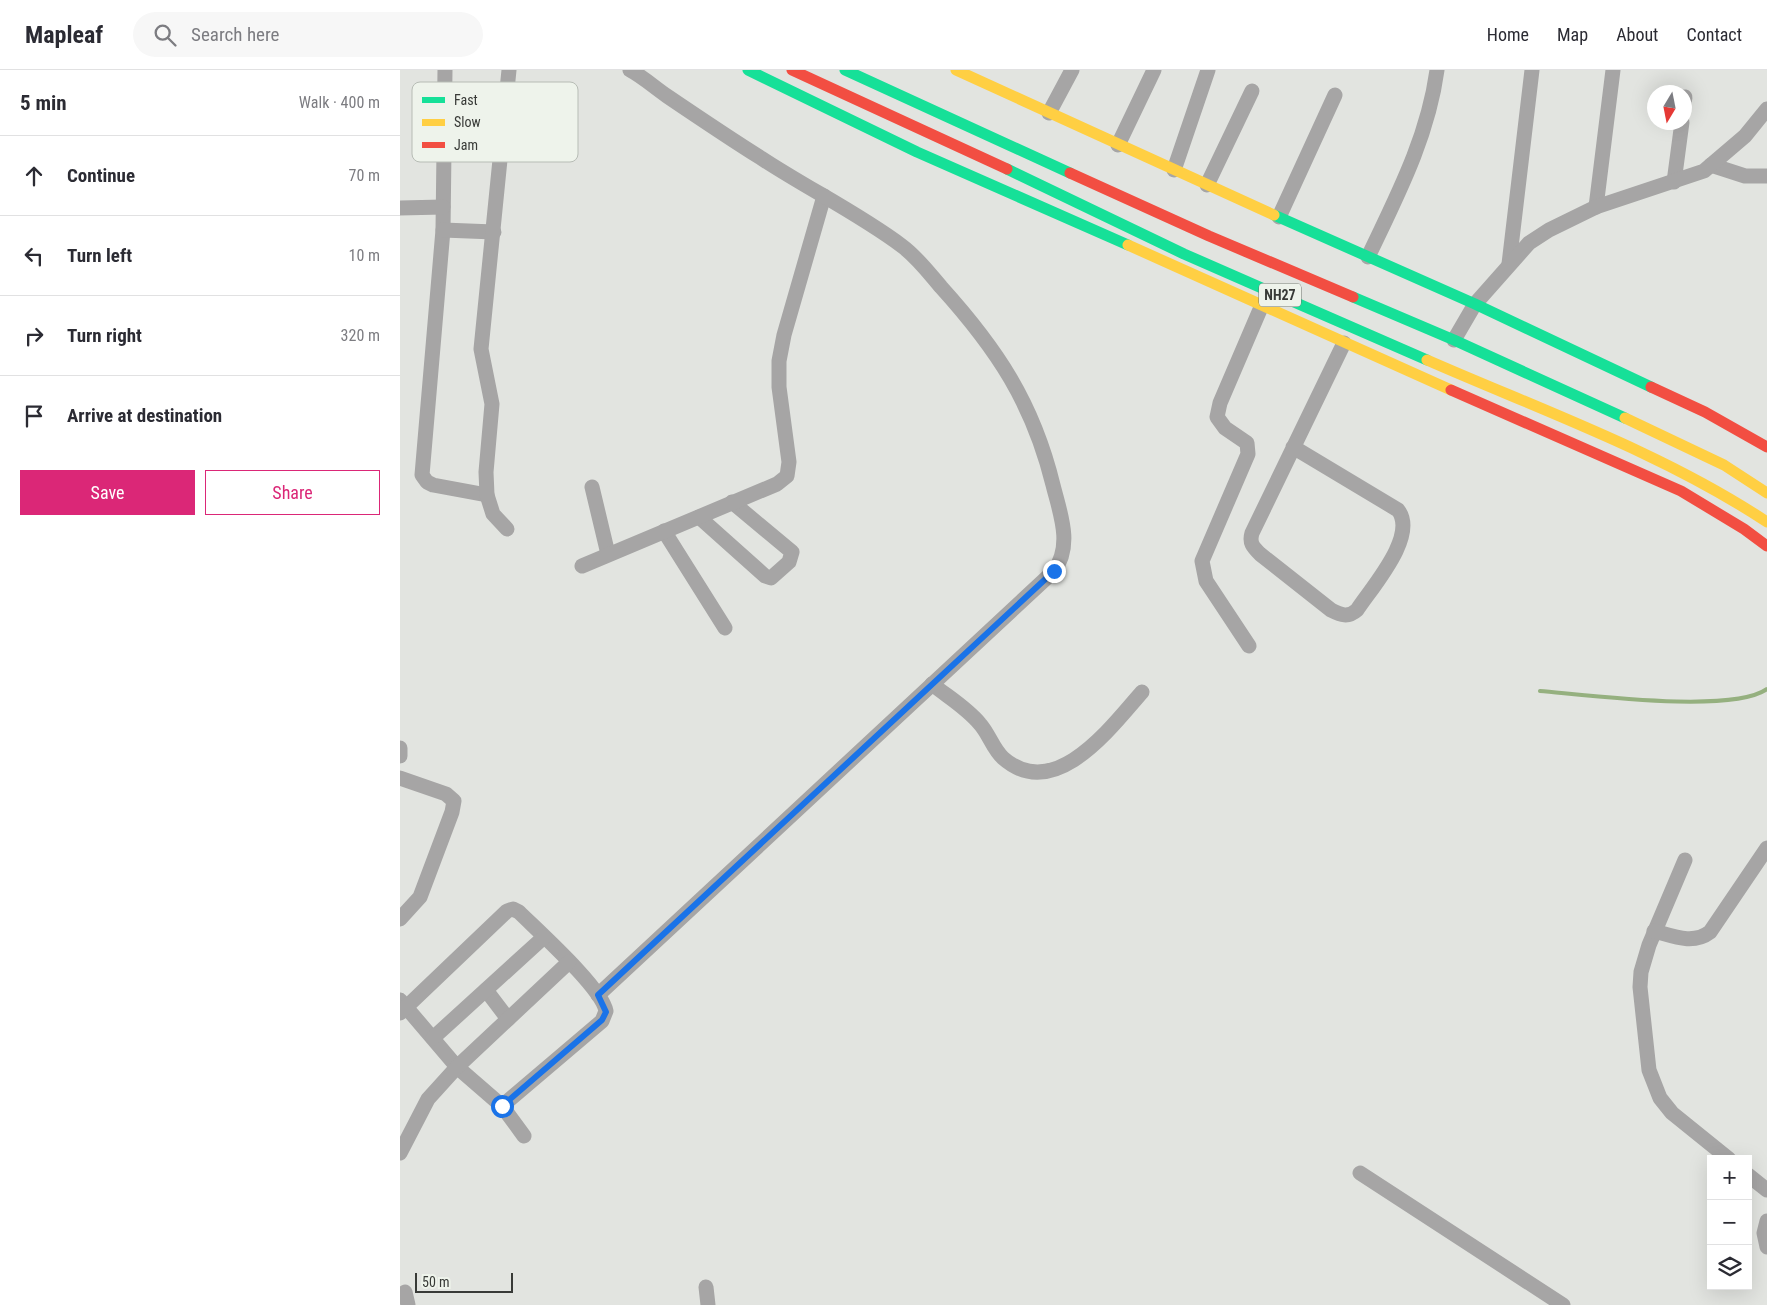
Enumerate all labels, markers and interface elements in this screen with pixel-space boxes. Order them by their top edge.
search box [133,12,483,57]
text: Mapleaf [25,21,103,49]
icon: search [151,21,179,49]
text: Search here [191,23,279,46]
text: Home [1487,24,1529,45]
text: Map [1557,24,1588,45]
text: About [1616,24,1658,45]
text: Contact [1686,24,1742,45]
legend [412,82,578,162]
north arrow [1647,85,1692,130]
text: 5 min [20,91,67,115]
text: Fast [454,92,478,108]
text: Walk · 400 m [299,93,380,112]
text: Slow [454,114,481,130]
text: Jam [454,137,478,153]
icon: ahead [20,162,48,190]
text: Continue [67,164,135,187]
text: 70 m [348,166,380,185]
icon: left [20,242,48,270]
text: Turn left [67,244,132,267]
text: 10 m [348,246,380,265]
road number: NH27 [1259,284,1301,306]
icon: right [20,322,48,350]
text: Turn right [67,324,142,347]
text: 320 m [341,326,380,345]
icon: arrive [20,402,48,430]
text: Arrive at destination [67,404,222,427]
button: Save [20,470,195,515]
button: Share [205,470,380,515]
route end [1043,560,1066,583]
route start [491,1095,514,1118]
map controls [1707,1155,1752,1290]
button: + [1707,1155,1752,1200]
button: − [1707,1200,1752,1245]
button: layers [1707,1245,1752,1290]
scale bar [415,1270,512,1293]
text: 50 m [422,1274,450,1290]

